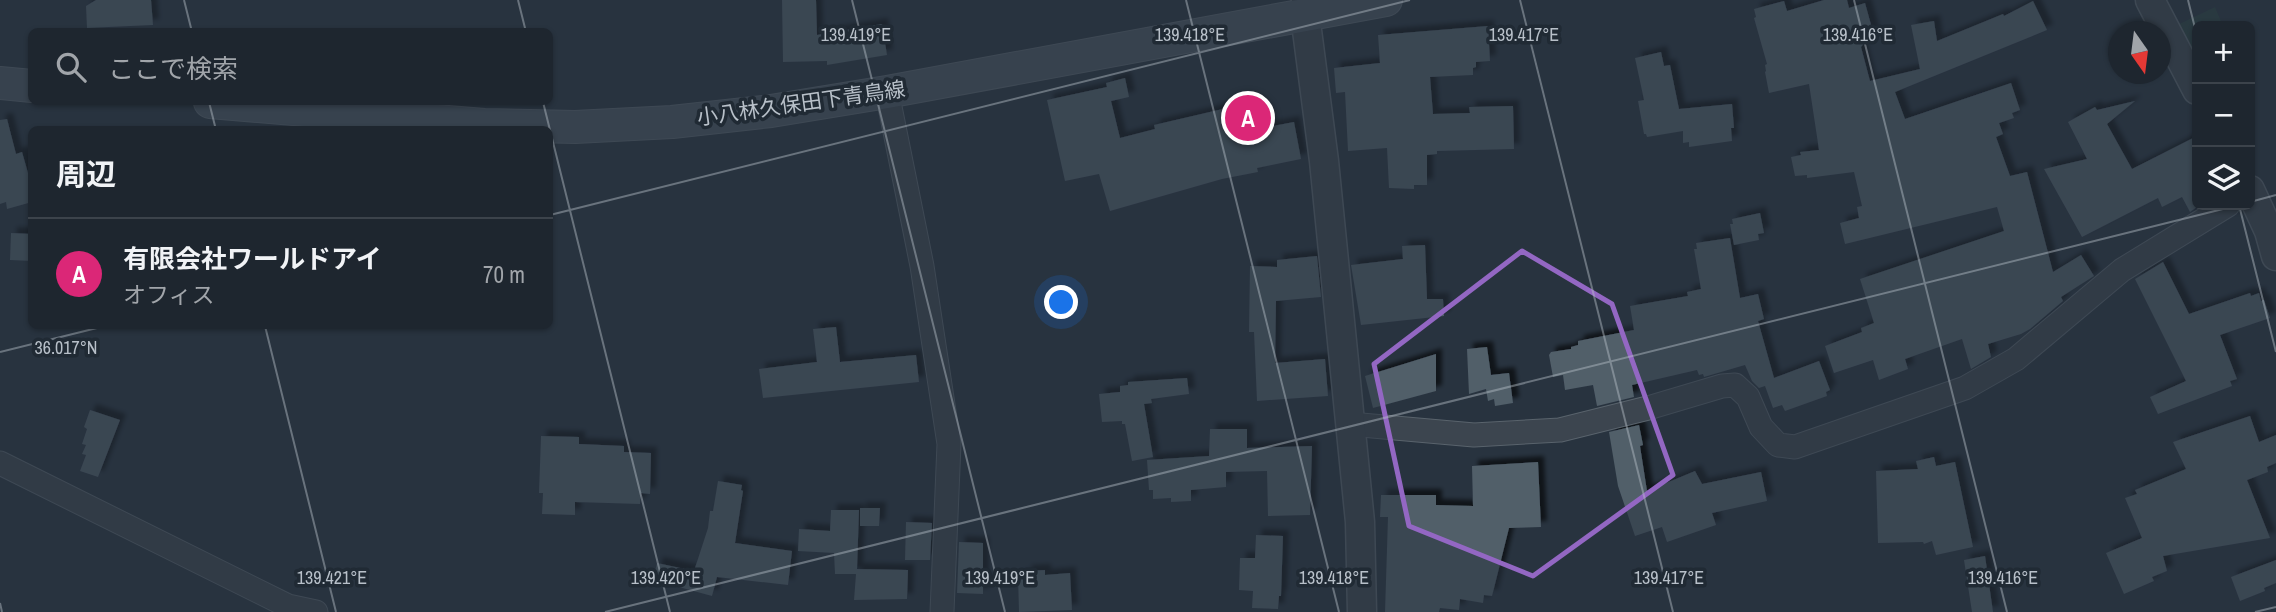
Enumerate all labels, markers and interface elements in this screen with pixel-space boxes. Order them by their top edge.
north arrow [2108,21,2171,84]
map controls [2192,21,2255,210]
button: + [2192,21,2255,84]
text: 139.419°E [821,22,891,47]
text: 139.418°E [1155,22,1225,47]
text: 139.417°E [1489,22,1559,47]
text: 139.416°E [1823,22,1893,47]
search box [28,28,553,105]
icon: search [52,48,90,86]
text: ここで検索 [108,51,238,86]
street label: 小八林久保田下青鳥線 [695,74,907,132]
button: − [2192,84,2255,147]
pin: A [1225,92,1271,144]
button: layers [2192,147,2255,210]
text: 周辺 [56,154,116,194]
text: 有限会社ワールドアイ [123,241,382,276]
text: A [72,259,86,290]
text: 70 m [483,259,525,290]
text: オフィス [123,279,215,310]
your location [1044,285,1078,319]
text: 36.017°N [35,335,98,360]
text: 139.421°E [297,565,367,590]
text: 139.420°E [631,565,701,590]
text: 139.419°E [965,565,1035,590]
text: 139.418°E [1299,565,1369,590]
text: 139.417°E [1634,565,1704,590]
text: 139.416°E [1968,565,2038,590]

